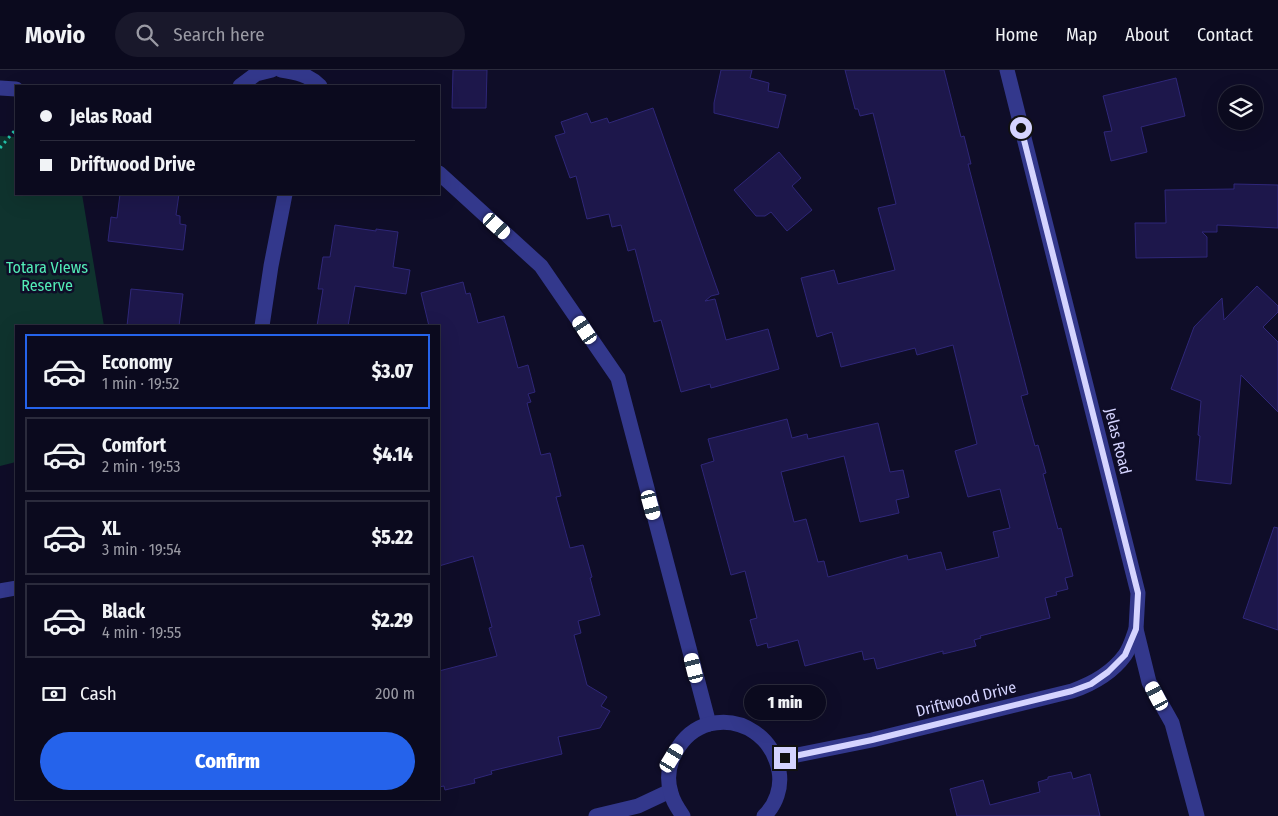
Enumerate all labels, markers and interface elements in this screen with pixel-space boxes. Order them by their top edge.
search box [115,12,465,57]
text: Movio [25,21,85,49]
icon: search [133,21,161,49]
text: Search here [173,23,265,46]
text: Home [995,24,1038,46]
text: Map [1066,24,1097,46]
text: About [1125,24,1169,46]
text: Contact [1197,24,1253,46]
map controls [1218,85,1263,130]
button: layers [1218,85,1263,130]
text: Jelas Road [70,105,152,128]
route start [1010,117,1032,139]
text: Driftwood Drive [70,153,195,176]
car [480,210,513,242]
park label: Totara Views Reserve [6,258,88,295]
car [570,313,599,347]
icon: car [42,349,87,394]
text: Economy [102,351,172,374]
text: $3.07 [372,360,413,383]
text: 1 min · 19:52 [102,374,179,393]
street label: Jelas Road [1101,406,1135,476]
icon: car [42,432,87,477]
text: Comfort [102,434,166,457]
text: $4.14 [373,443,413,466]
text: 2 min · 19:53 [102,457,180,476]
car [639,489,662,521]
icon: car [42,515,87,560]
text: XL [102,517,121,540]
text: $5.22 [372,526,413,549]
text: 3 min · 19:54 [102,540,181,559]
icon: car [42,598,87,643]
text: Black [102,600,145,623]
text: $2.29 [371,609,413,632]
text: 4 min · 19:55 [102,623,181,642]
car [683,652,704,684]
street label: Driftwood Drive [914,677,1018,721]
car [1143,679,1170,713]
icon: cash [40,680,68,708]
text: Cash [80,682,117,705]
text: 200 m [375,684,415,703]
callout: 1 min [744,686,826,720]
text: 1 min [768,693,802,712]
button: Confirm [40,732,415,790]
car [657,741,686,775]
route end [774,747,796,769]

